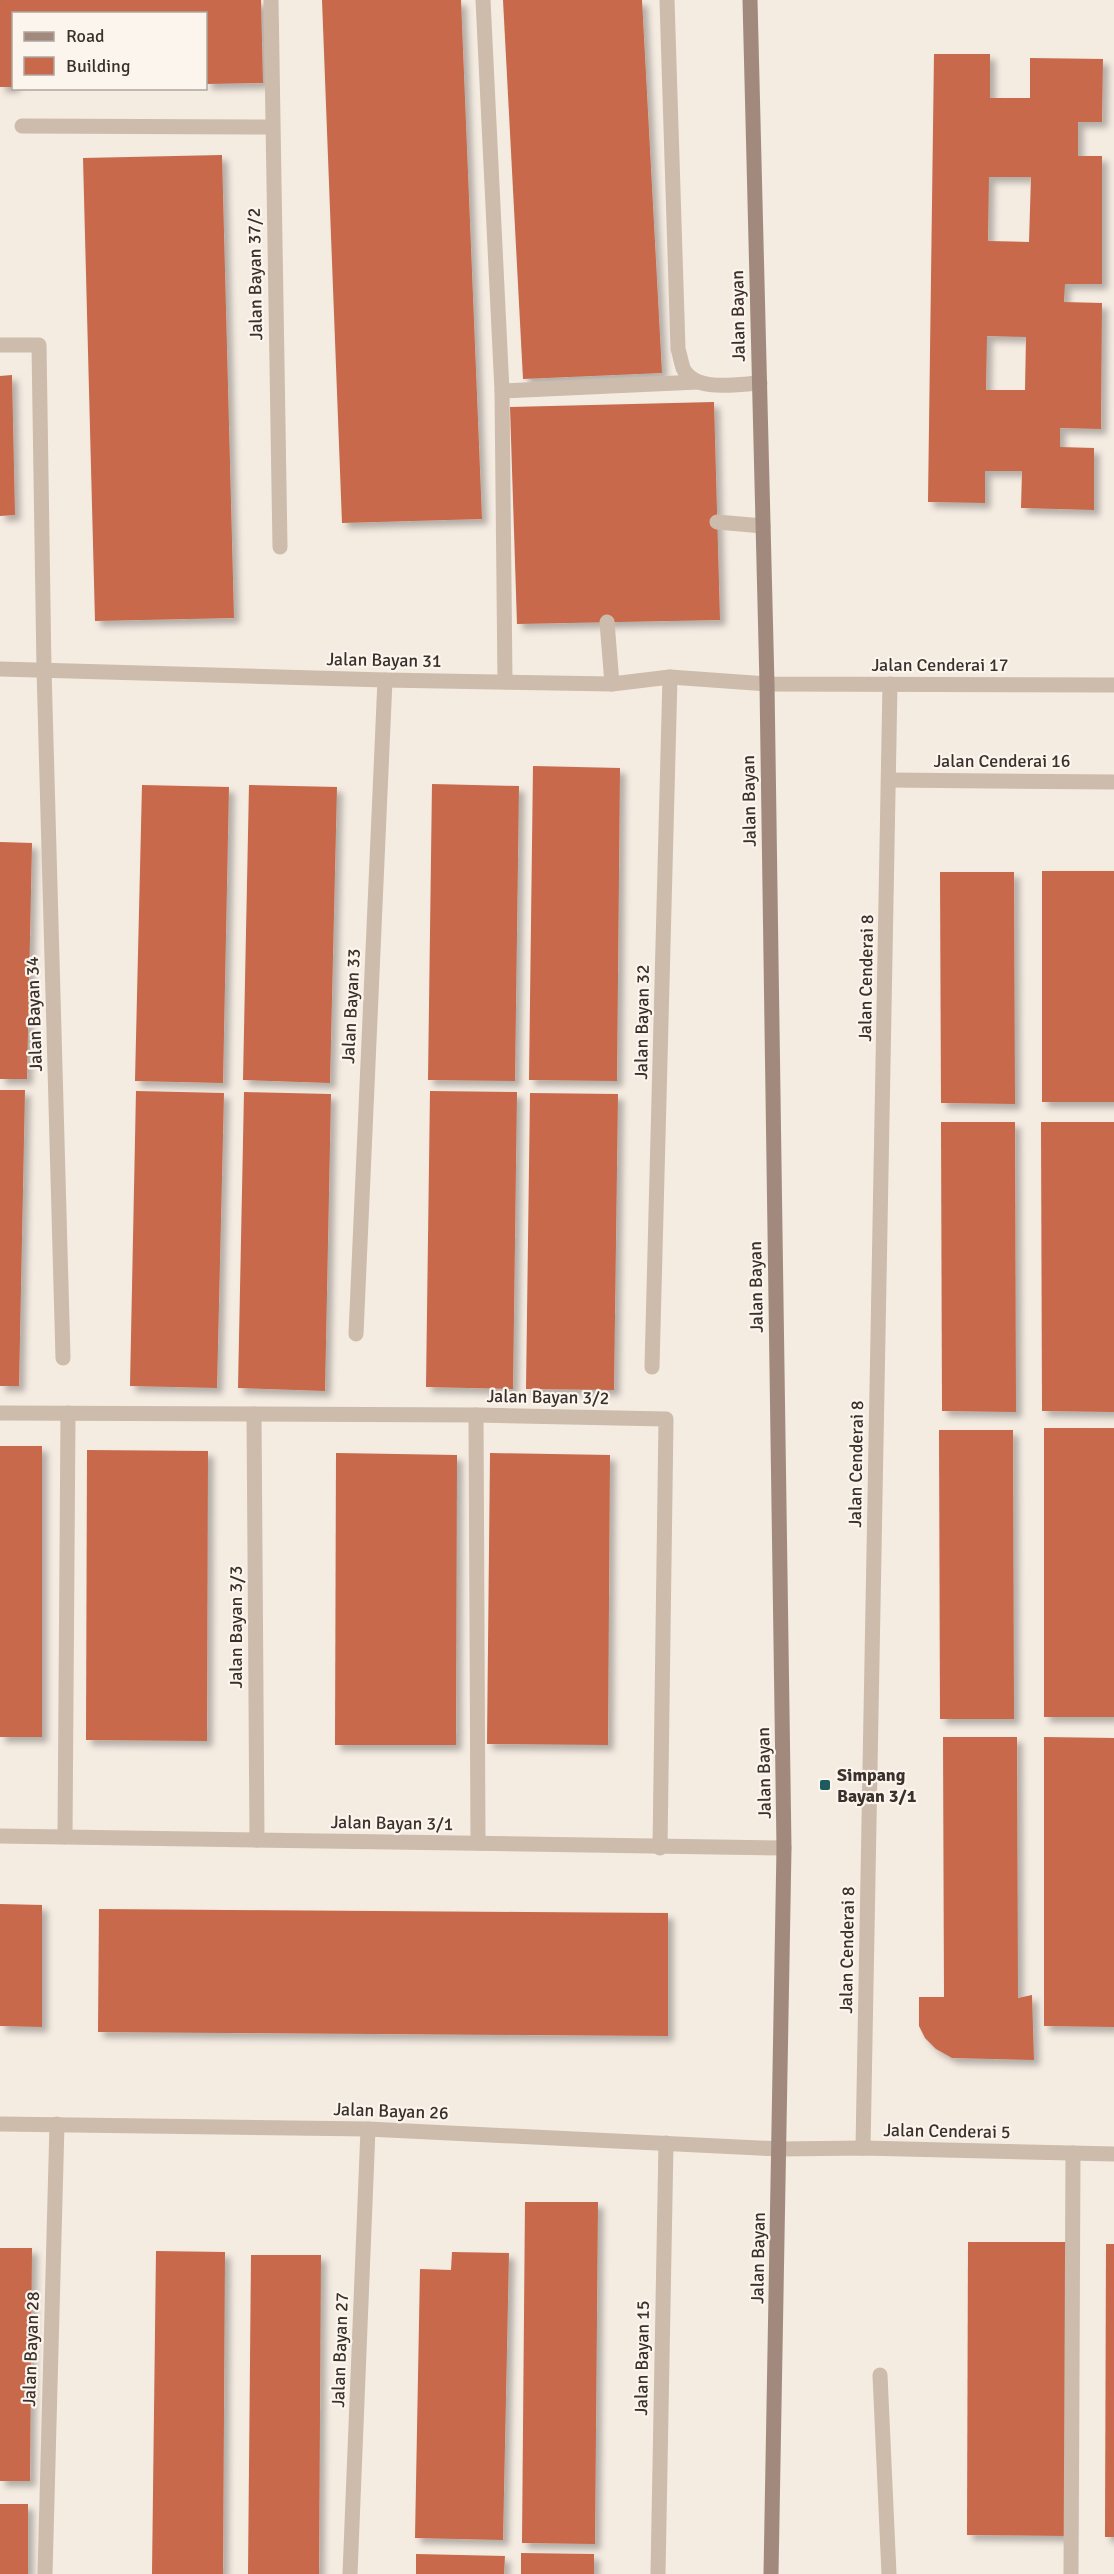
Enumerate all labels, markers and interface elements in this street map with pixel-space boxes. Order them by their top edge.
legend [12,12,207,90]
text: Road [66,25,105,47]
text: Building [66,55,130,77]
street label: Jalan Bayan 37/2 [243,208,267,340]
street label: Jalan Bayan [726,270,750,362]
street label: Jalan Bayan 31 [326,648,442,672]
street label: Jalan Cenderai 17 [872,654,1009,676]
street label: Jalan Cenderai 16 [934,750,1071,772]
street label: Jalan Bayan [737,755,761,847]
street label: Jalan Cenderai 8 [854,914,878,1042]
street label: Jalan Bayan 33 [337,948,365,1064]
street label: Jalan Bayan 34 [21,956,47,1072]
street label: Jalan Bayan 32 [630,964,654,1080]
street label: Jalan Bayan [744,1241,768,1333]
street label: Jalan Bayan 3/2 [486,1385,610,1409]
street label: Jalan Cenderai 8 [844,1400,868,1528]
street label: Jalan Bayan 3/3 [225,1566,247,1688]
street label: Jalan Bayan [752,1727,776,1819]
place label: Simpang Bayan 3/1 [837,1764,917,1807]
marker: Simpang Bayan 3/1 [818,1778,832,1792]
street label: Jalan Bayan 3/1 [330,1811,454,1835]
street label: Jalan Cenderai 8 [835,1886,859,2014]
street label: Jalan Bayan 26 [333,2098,449,2124]
street label: Jalan Cenderai 5 [883,2119,1011,2143]
street label: Jalan Bayan [746,2212,770,2304]
street label: Jalan Bayan 28 [18,2291,44,2407]
street label: Jalan Bayan 27 [327,2292,353,2408]
street label: Jalan Bayan 15 [630,2300,654,2416]

